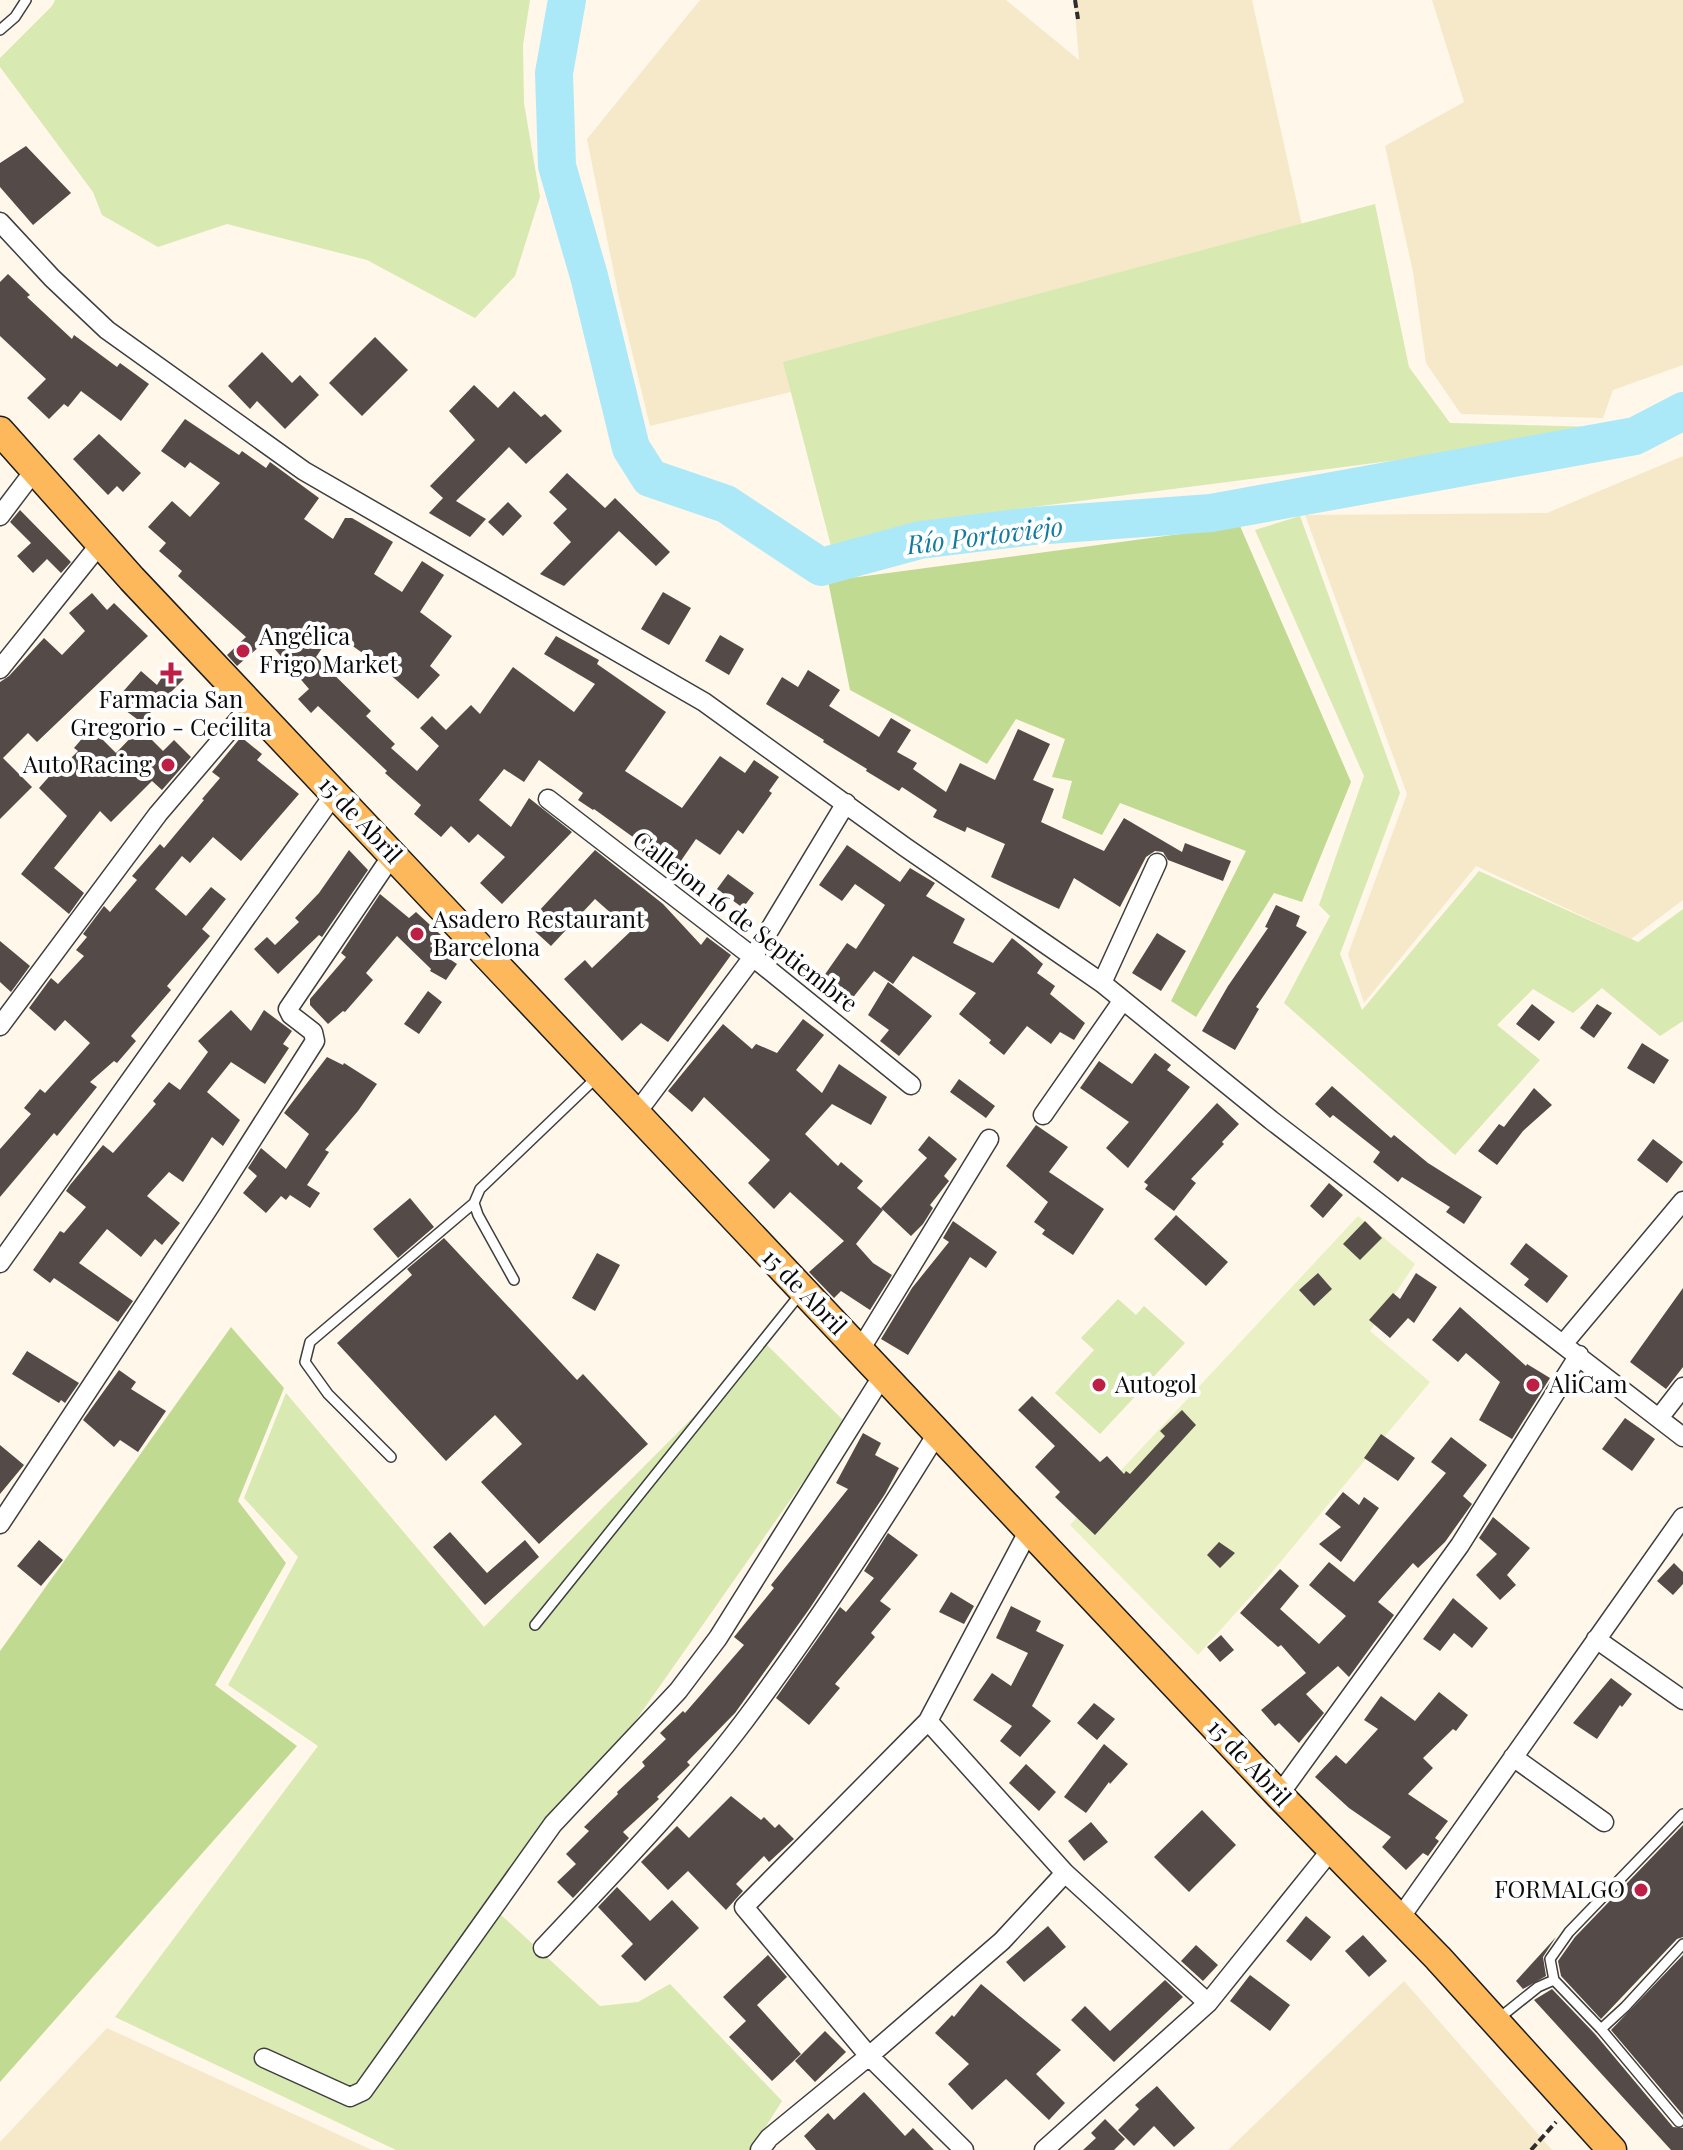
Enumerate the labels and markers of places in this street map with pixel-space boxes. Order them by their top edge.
place label: Angélica Frigo Market [258,619,399,679]
marker: Angélica Frigo Market [234,642,252,660]
marker: Farmacia San Gregorio - Cecilita [162,664,180,682]
place label: Farmacia San Gregorio - Cecilita [70,682,272,742]
place label: Auto Racing [22,747,152,779]
marker: Auto Racing [159,756,177,774]
place label: Asadero Restaurant Barcelona [432,902,645,962]
marker: Asadero Restaurant Barcelona [408,925,426,943]
place label: Autogol [1114,1367,1197,1399]
place label: AliCam [1548,1367,1628,1399]
marker: Autogol [1090,1376,1108,1394]
marker: AliCam [1524,1376,1542,1394]
place label: FORMALGO [1494,1872,1625,1904]
marker: FORMALGO [1632,1881,1650,1899]

